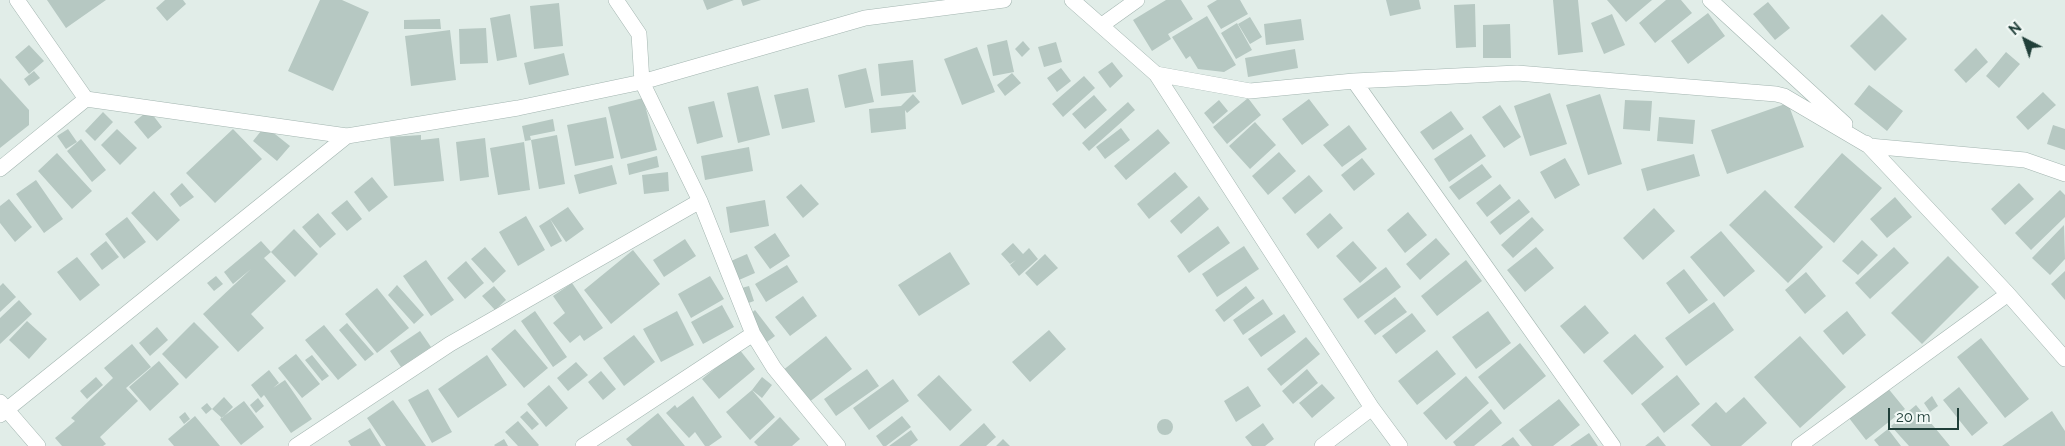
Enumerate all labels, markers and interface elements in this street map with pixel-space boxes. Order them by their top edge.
north arrow [2000,15,2050,65]
text: N [2006,19,2024,38]
scale bar [1890,398,1961,430]
text: 20 m [1896,408,1931,426]

